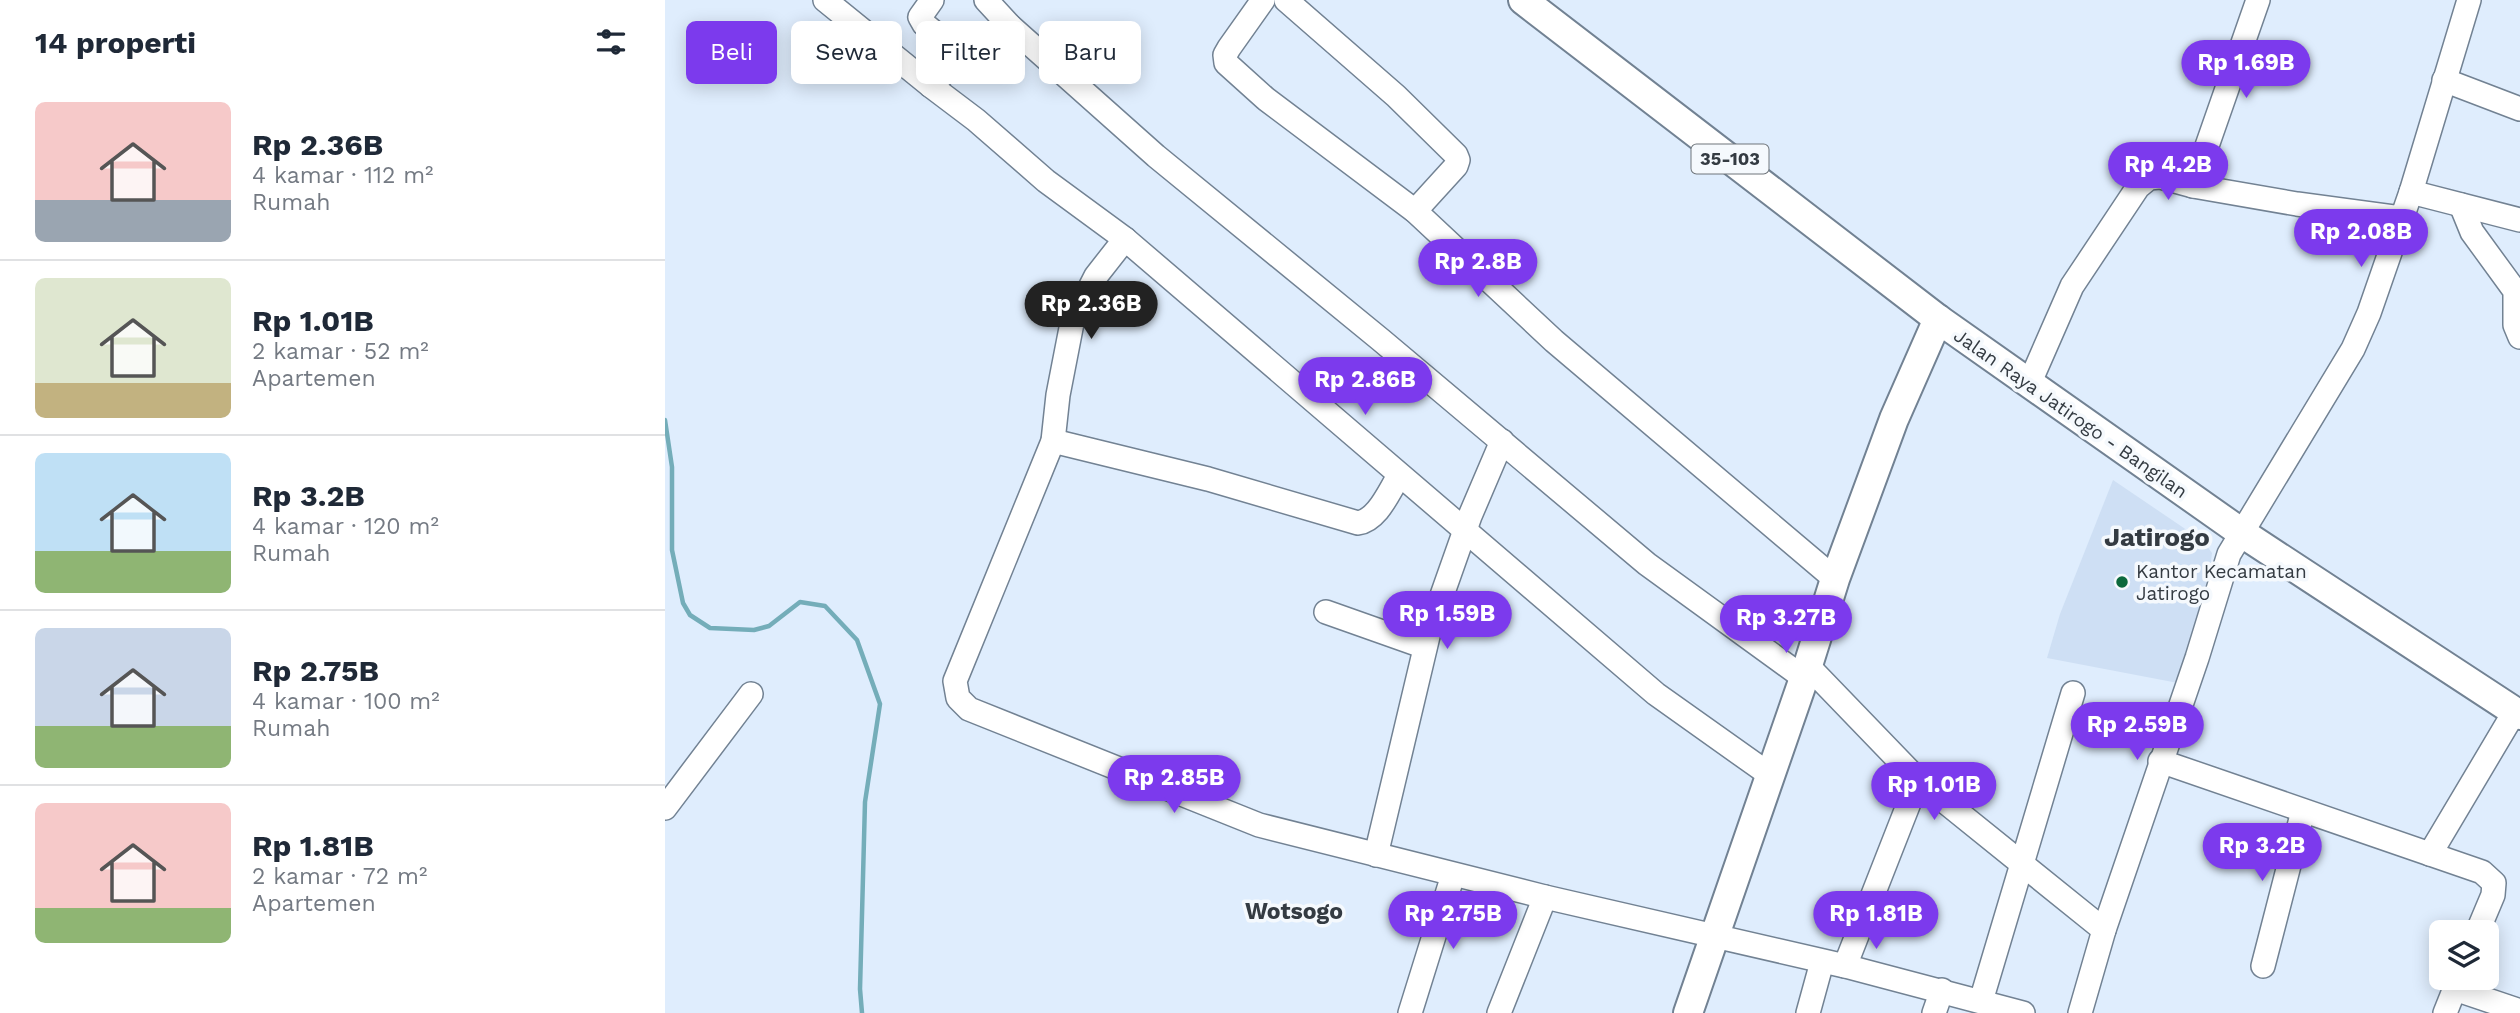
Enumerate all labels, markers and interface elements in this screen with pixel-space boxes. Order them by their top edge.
chip: Beli [686,21,777,84]
chip: Sewa [791,21,902,84]
chip: Filter [916,21,1025,84]
chip: Baru [1039,21,1141,84]
icon: filters [592,23,630,61]
text: 14 properti [35,25,196,60]
pin: Rp 1.69B [2174,41,2318,100]
text: Rp 1.69B [2197,49,2295,76]
text: Rp 2.36B [252,127,383,162]
icon: home [91,130,175,214]
pin: Rp 4.2B [2103,142,2233,202]
road number: 35-103 [1691,144,1769,174]
text: Rp 4.2B [2124,151,2212,178]
text: 4 kamar · 112 m² [252,162,433,189]
text: Rumah [252,189,330,216]
pin: Rp 2.08B [2289,210,2433,269]
text: Rp 2.08B [2310,218,2412,245]
pin: Rp 2.8B [1413,240,1543,299]
text: Rp 2.8B [1434,248,1522,275]
pin: Rp 2.36B [1019,282,1163,341]
text: Rp 2.36B [1041,290,1141,317]
text: Rp 1.01B [252,303,374,338]
icon: home [91,306,175,390]
street label: Jalan Raya Jatirogo - Bangilan [1949,324,2192,503]
text: 2 kamar · 52 m² [252,338,429,365]
pin: Rp 2.86B [1293,358,1437,417]
text: Apartemen [252,365,376,392]
text: Rp 2.86B [1314,366,1416,393]
text: Rp 3.2B [252,478,365,513]
icon: home [91,481,175,565]
text: 4 kamar · 120 m² [252,513,439,540]
district label: Jatirogo [2104,522,2210,552]
text: Rumah [252,540,330,567]
place label: Kantor Kecamatan Jatirogo [2136,560,2307,605]
marker: Kantor Kecamatan Jatirogo [2114,574,2130,590]
pin: Rp 1.59B [1375,592,1519,651]
pin: Rp 3.27B [1714,596,1858,655]
text: Rp 1.59B [1399,600,1495,627]
text: Rp 3.27B [1736,604,1836,631]
text: Rp 2.75B [252,653,379,688]
icon: home [91,656,175,740]
text: 4 kamar · 100 m² [252,688,440,715]
pin: Rp 2.59B [2065,702,2209,762]
text: Rp 2.59B [2087,711,2187,738]
text: Rumah [252,715,330,742]
pin: Rp 2.85B [1102,756,1246,815]
pin: Rp 1.01B [1862,762,2006,822]
text: Rp 2.85B [1124,764,1224,791]
text: Rp 1.01B [1887,771,1981,798]
pin: Rp 3.2B [2197,824,2327,883]
text: Rp 1.81B [252,828,374,863]
icon: home [91,831,175,915]
text: Rp 3.2B [2219,832,2305,859]
text: 2 kamar · 72 m² [252,863,427,890]
text: Apartemen [252,890,376,917]
pin: Rp 2.75B [1381,892,1525,951]
pin: Rp 1.81B [1804,892,1948,951]
district label: Wotsogo [1245,898,1343,925]
text: Rp 2.75B [1404,900,1502,927]
text: Rp 1.81B [1829,900,1923,927]
map controls [2429,920,2499,990]
button: layers [2429,920,2499,990]

